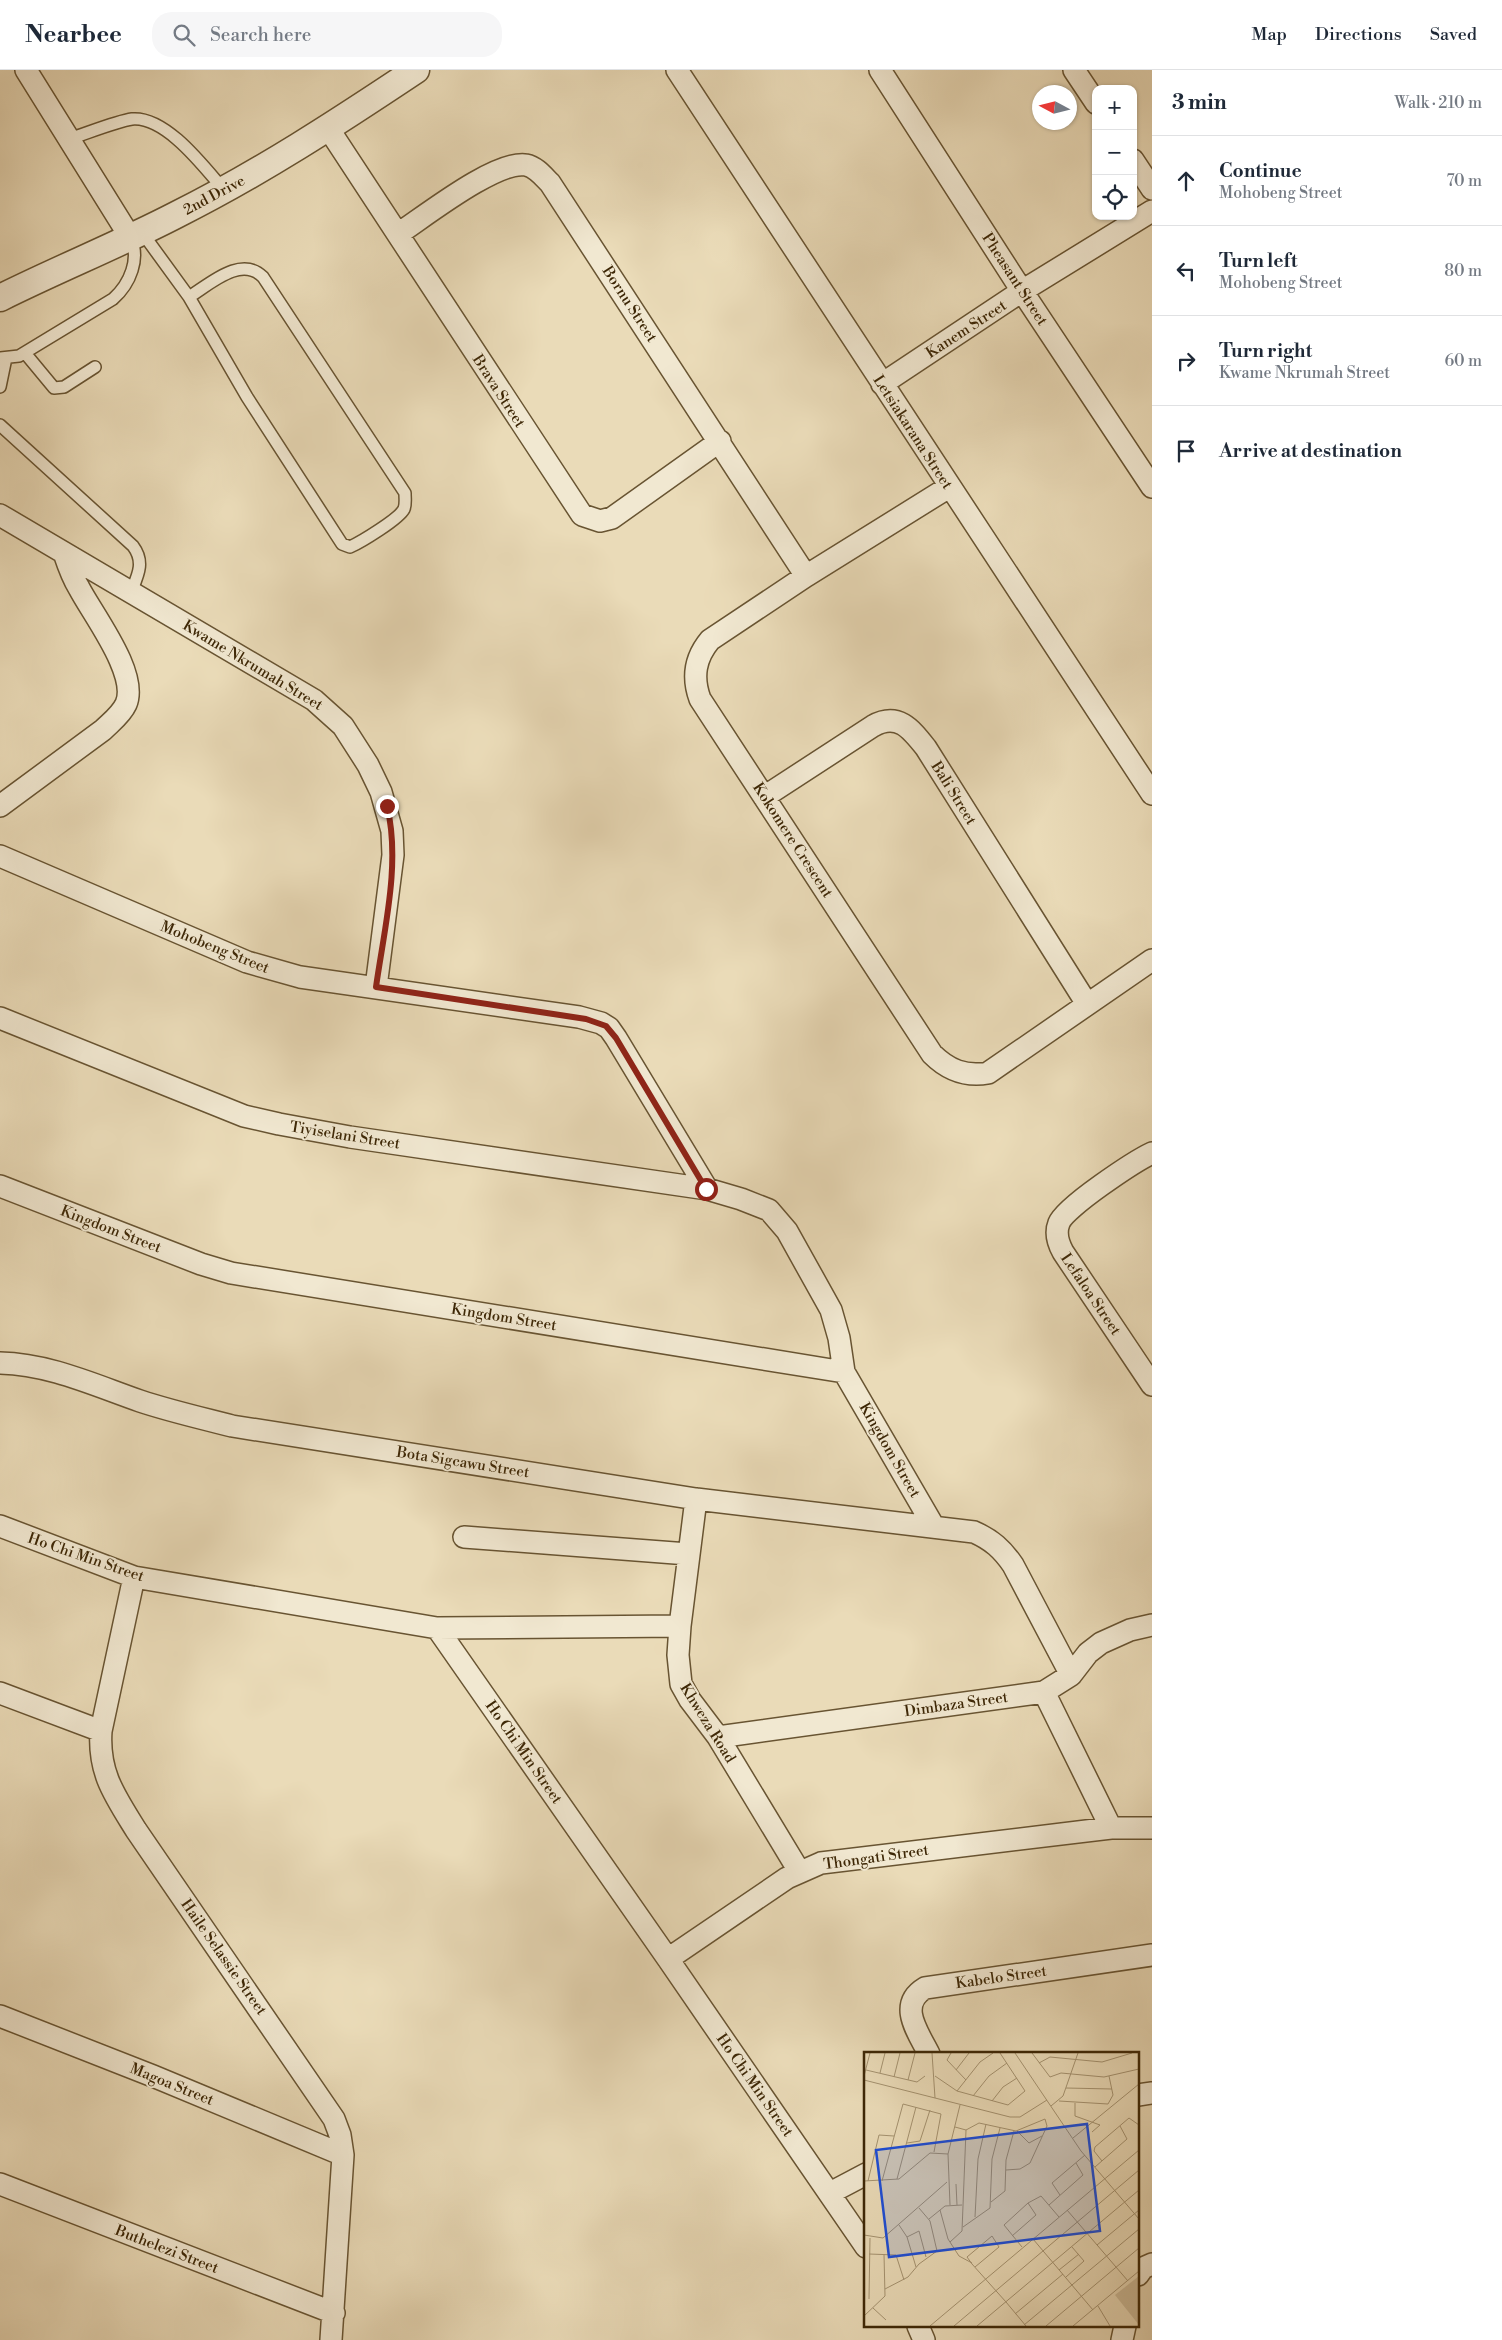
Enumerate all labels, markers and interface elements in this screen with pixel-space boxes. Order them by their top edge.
search box [152,12,502,57]
text: Nearbee [25,20,122,50]
icon: search [170,21,198,49]
text: Search here [210,23,311,47]
text: Map [1251,23,1287,46]
text: Directions [1315,23,1402,46]
text: Saved [1430,23,1477,46]
north arrow [1032,85,1077,130]
map controls [1092,85,1137,220]
button: + [1092,85,1137,130]
text: 3 min [1172,90,1227,116]
text: Walk · 210 m [1394,93,1482,113]
button: − [1092,130,1137,175]
text: Continue [1219,159,1302,183]
icon: ahead [1172,167,1200,195]
street label: 2nd Drive [180,171,248,220]
text: 70 m [1446,171,1482,191]
button: locate [1092,175,1137,220]
text: Mohobeng Street [1219,183,1342,203]
street label: Pheasant Street [978,229,1052,330]
text: Turn left [1219,249,1298,273]
icon: left [1172,257,1200,285]
text: 80 m [1444,261,1482,281]
street label: Bornu Street [597,262,662,347]
text: Mohobeng Street [1219,273,1342,293]
street label: Kanem Street [922,296,1011,363]
text: Turn right [1219,339,1312,363]
icon: right [1172,347,1200,375]
street label: Brava Street [467,350,530,432]
text: 60 m [1444,351,1482,371]
text: Kwame Nkrumah Street [1219,363,1390,383]
street label: Letsiakarana Street [869,372,957,493]
icon: arrive [1172,437,1200,465]
text: Arrive at destination [1219,439,1402,463]
street label: Kwame Nkrumah Street [179,616,327,715]
street label: Bali Street [926,757,981,829]
street label: Kokomere Crescent [748,779,837,902]
route end [376,795,399,818]
street label: Mohobeng Street [158,917,273,978]
street label: Tiyiselani Street [288,1117,402,1154]
route start [695,1178,718,1201]
street label: Kingdom Street [58,1202,165,1258]
street label: Lefaloa Street [1056,1250,1125,1339]
street label: Kingdom Street [450,1300,559,1335]
street label: Kingdom Street [855,1399,925,1502]
street label: Bota Sigcawu Street [394,1442,531,1482]
street label: Ho Chi Min Street [25,1529,147,1587]
street label: Khweza Road [676,1680,740,1767]
street label: Dimbaza Street [903,1688,1010,1721]
street label: Ho Chi Min Street [481,1697,567,1808]
street label: Thongati Street [822,1841,931,1874]
street label: Haile Selassie Street [176,1896,271,2020]
street label: Kabelo Street [954,1962,1049,1993]
street label: Ho Chi Min Street [712,2030,798,2141]
inset map [864,2052,1140,2328]
street label: Magoa Street [127,2059,217,2110]
street label: Buthelezi Street [112,2221,222,2278]

